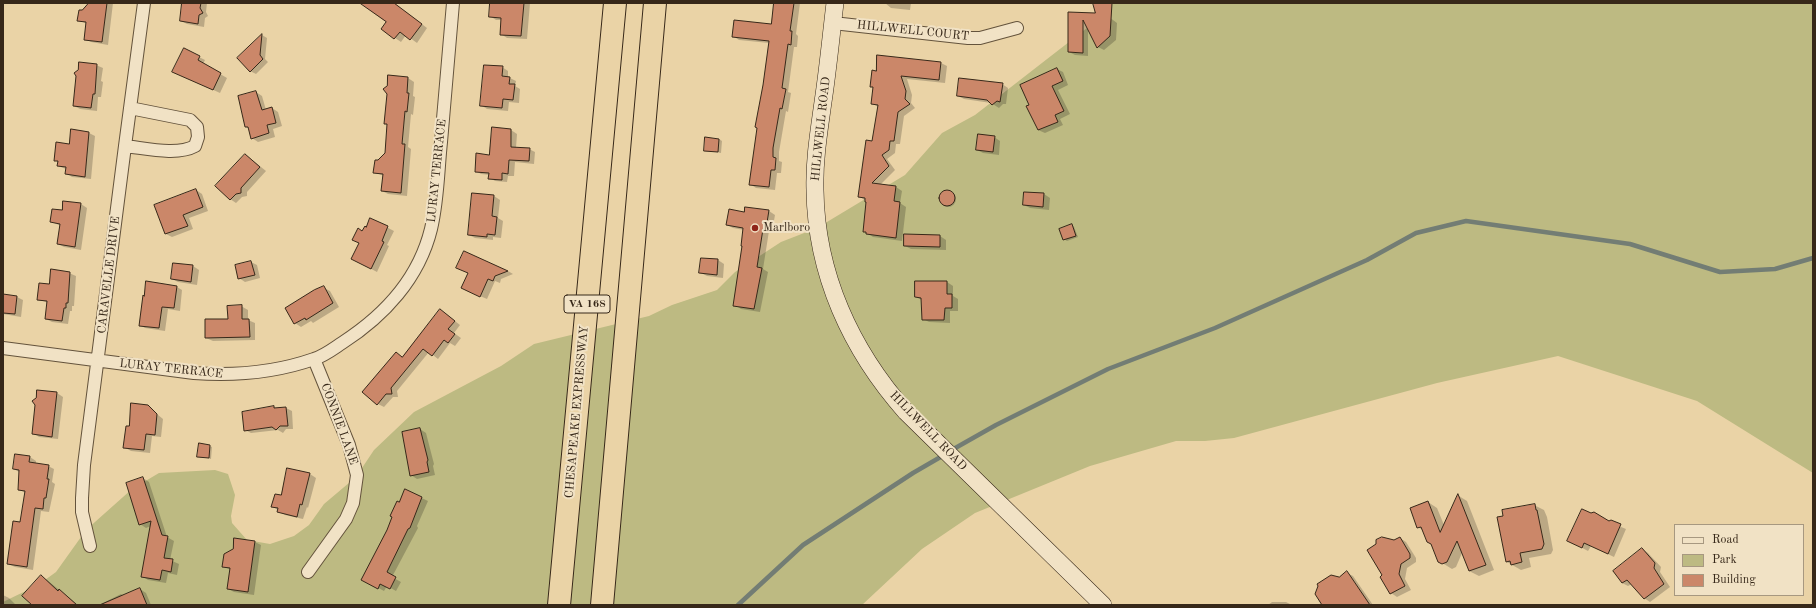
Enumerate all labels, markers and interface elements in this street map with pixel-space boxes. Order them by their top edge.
street label: HILLWELL COURT [856,18,970,44]
street label: HILLWELL ROAD [808,76,834,182]
street label: LURAY TERRACE [424,119,450,223]
street label: CARAVELLE DRIVE [95,216,123,334]
place label: Marlboro [763,221,810,235]
marker: Marlboro [750,223,760,233]
road number: VA 168 [564,295,610,313]
street label: CHESAPEAKE EXPRESSWAY [562,325,592,499]
street label: LURAY TERRACE [119,356,223,382]
street label: CONNIE LANE [318,381,360,467]
street label: HILLWELL ROAD [886,388,970,474]
legend [1674,524,1804,596]
text: Road [1712,534,1739,546]
text: Park [1712,554,1737,566]
text: Building [1712,574,1756,586]

